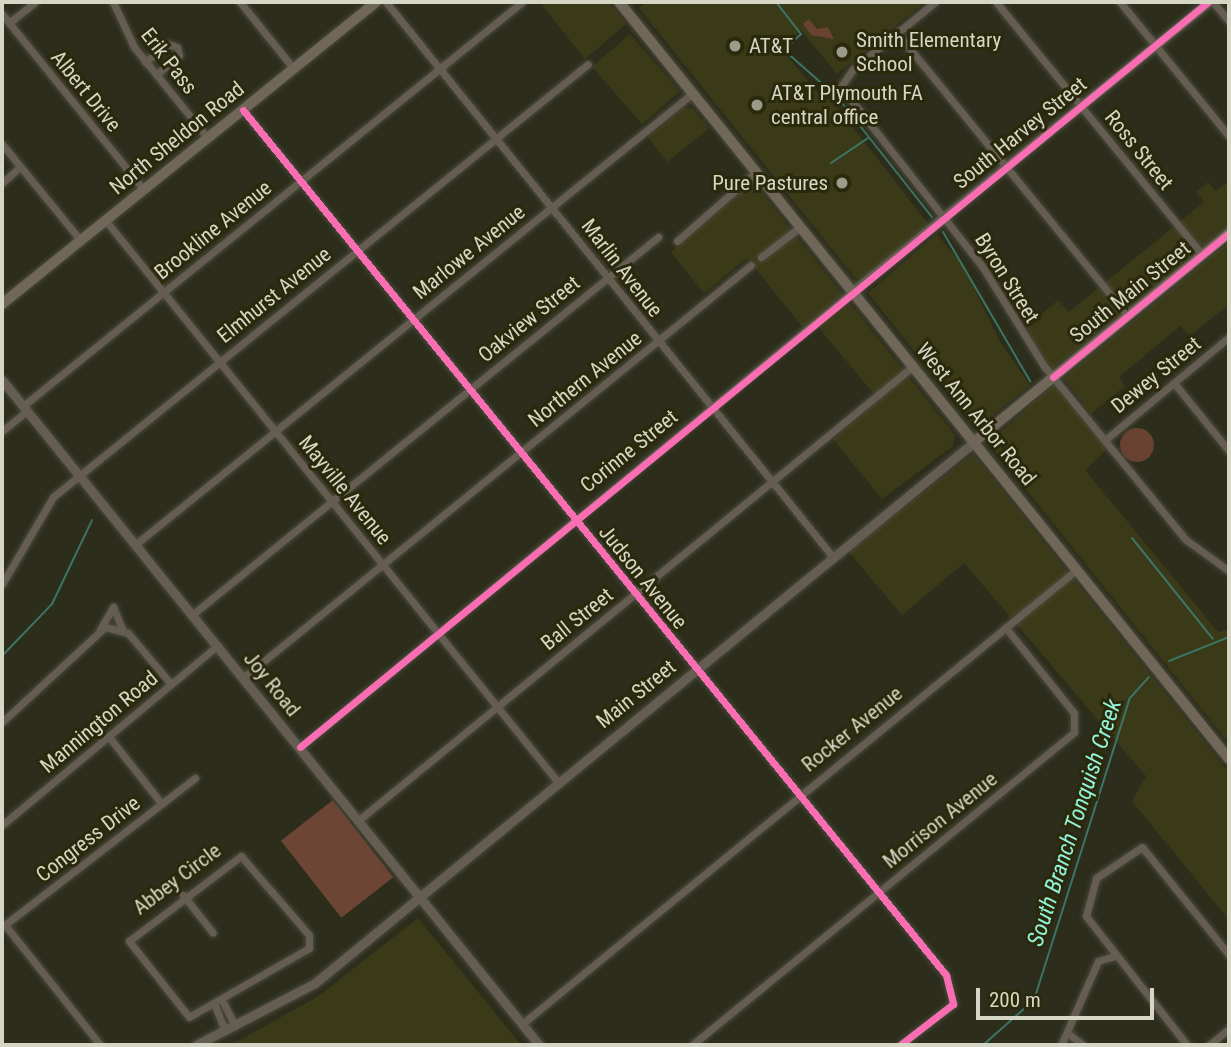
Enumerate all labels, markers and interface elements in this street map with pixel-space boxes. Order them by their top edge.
street label: Erik Pass [135,23,203,99]
place label: Smith Elementary School [856,27,1001,77]
place label: AT&T [749,33,793,59]
marker: AT&T [727,38,743,54]
marker: Smith Elementary School [834,44,850,60]
street label: Albert Drive [46,45,126,137]
street label: South Harvey Street [948,72,1092,194]
street label: North Sheldon Road [105,76,249,200]
place label: AT&T Plymouth FA central office [771,80,923,130]
marker: AT&T Plymouth FA central office [749,97,765,113]
street label: Ross Street [1099,105,1179,195]
place label: Pure Pastures [712,170,828,196]
street label: Brookline Avenue [149,175,277,285]
marker: Pure Pastures [834,175,850,191]
street label: Marlowe Avenue [408,199,530,305]
street label: Marlin Avenue [576,214,668,322]
street label: Byron Street [970,228,1044,328]
street label: South Main Street [1065,236,1195,348]
street label: Elmhurst Avenue [212,242,336,348]
street label: Oakview Street [473,270,585,368]
street label: Northern Avenue [523,326,647,432]
street label: Dewey Street [1106,331,1206,419]
street label: West Ann Arbor Road [911,338,1041,490]
street label: Corinne Street [575,404,683,498]
street label: Mayville Avenue [293,430,397,550]
street label: Judson Avenue [593,520,693,634]
street label: Ball Street [536,582,618,656]
street label: Joy Road [238,646,306,722]
street label: Main Street [591,654,681,734]
street label: Mannington Road [35,666,163,778]
street label: Rocker Avenue [797,681,907,777]
water label: South Branch Tonquish Creek [1022,696,1128,950]
street label: Morrison Avenue [878,766,1002,874]
street label: Congress Drive [31,791,145,887]
street label: Abbey Circle [128,838,226,920]
scale bar [979,974,1158,1018]
text: 200 m [989,988,1041,1012]

